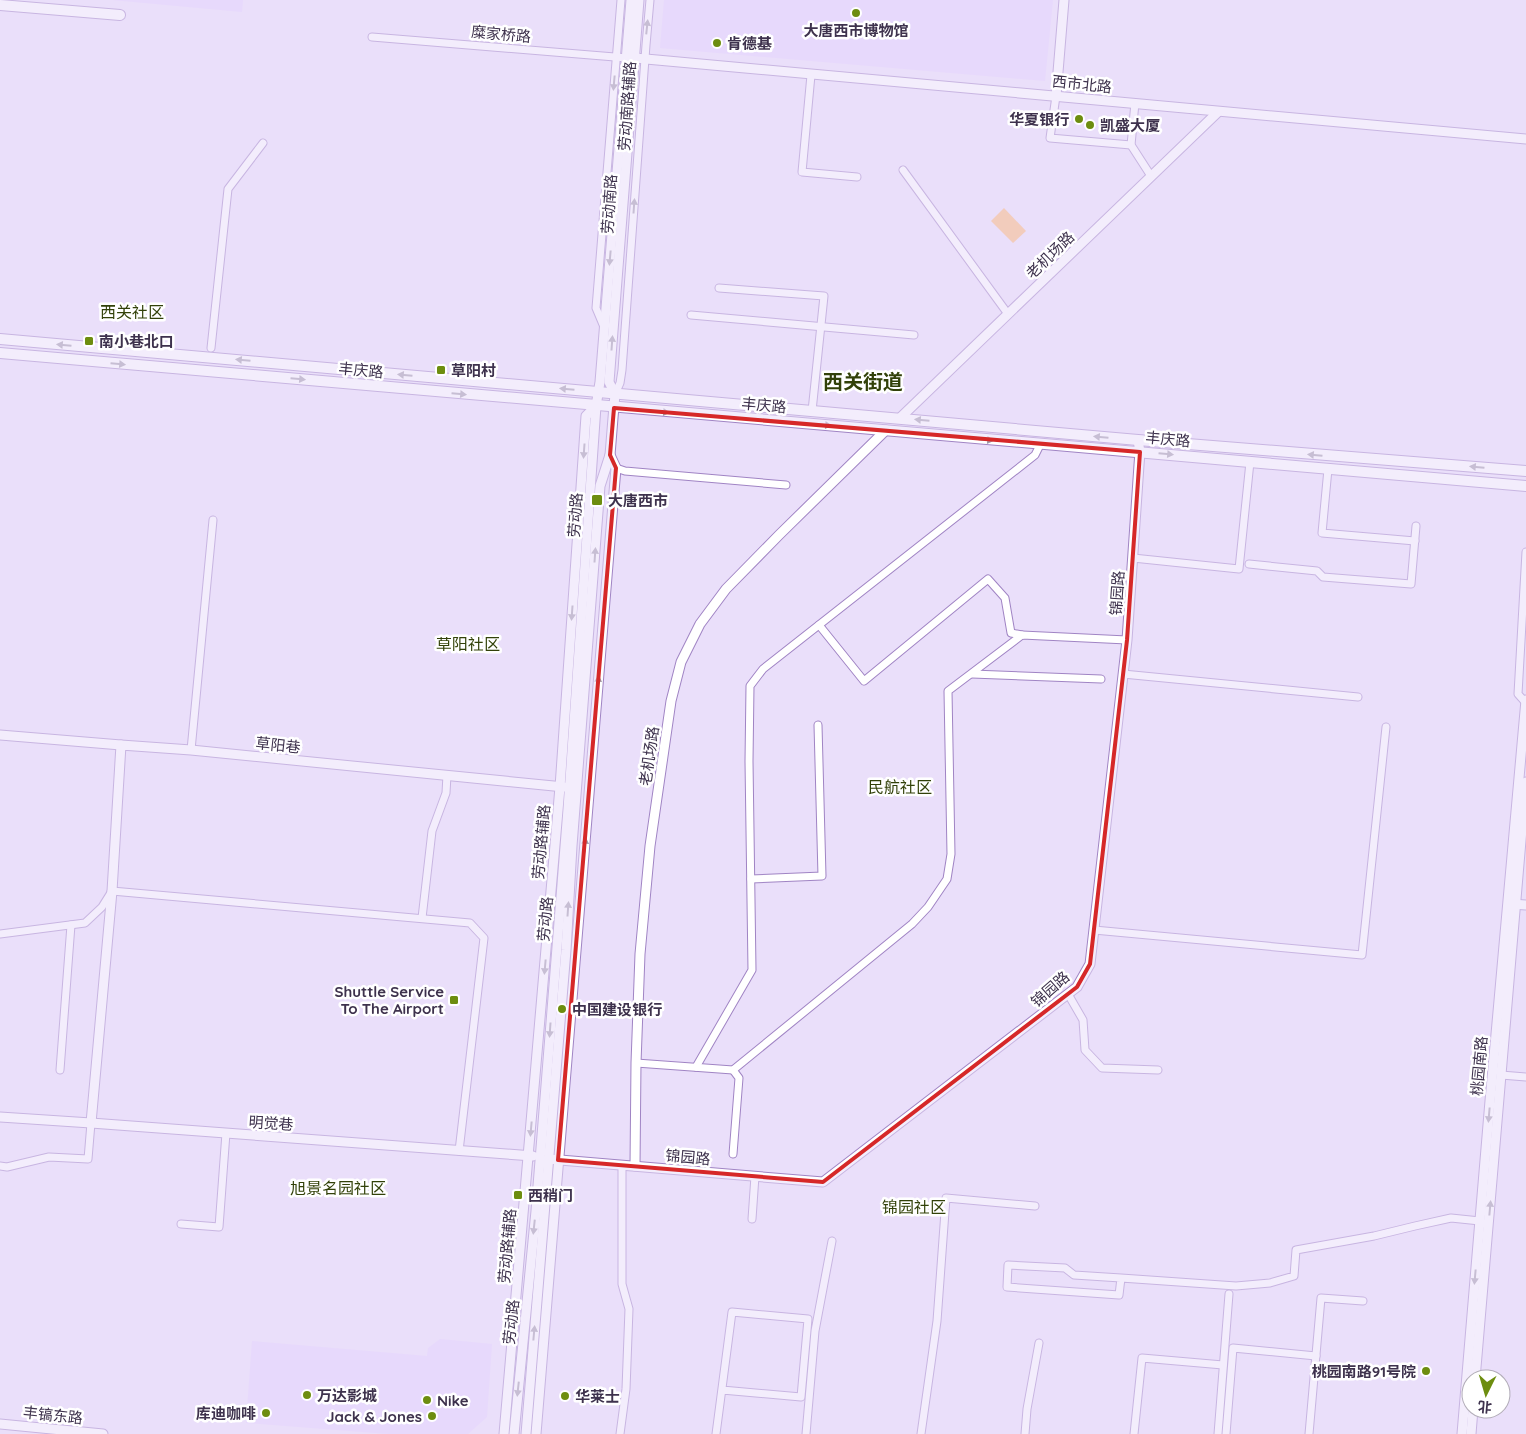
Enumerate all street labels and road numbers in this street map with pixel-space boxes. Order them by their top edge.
street label: 糜家桥路 [470,22,532,46]
street label: 劳动南路辅路 [614,60,640,152]
street label: 西市北路 [1051,71,1113,97]
street label: 劳动南路 [597,173,621,235]
street label: 老机场路 [1022,227,1078,283]
street label: 丰庆路 [338,359,384,381]
street label: 丰庆路 [741,394,787,416]
street label: 丰庆路 [1145,428,1191,450]
street label: 劳动路 [564,492,586,538]
street label: 锦园路 [1106,570,1128,616]
street label: 老机场路 [635,725,663,787]
street label: 草阳巷 [255,733,301,757]
street label: 劳动路辅路 [528,804,554,880]
street label: 劳动路 [534,896,556,942]
street label: 锦园路 [1027,967,1073,1011]
street label: 桃园南路 [1467,1035,1491,1097]
street label: 明觉巷 [248,1112,294,1134]
street label: 锦园路 [665,1146,711,1168]
street label: 劳动路辅路 [494,1208,520,1284]
street label: 劳动路 [499,1299,523,1345]
street label: 丰镐东路 [22,1402,84,1428]

